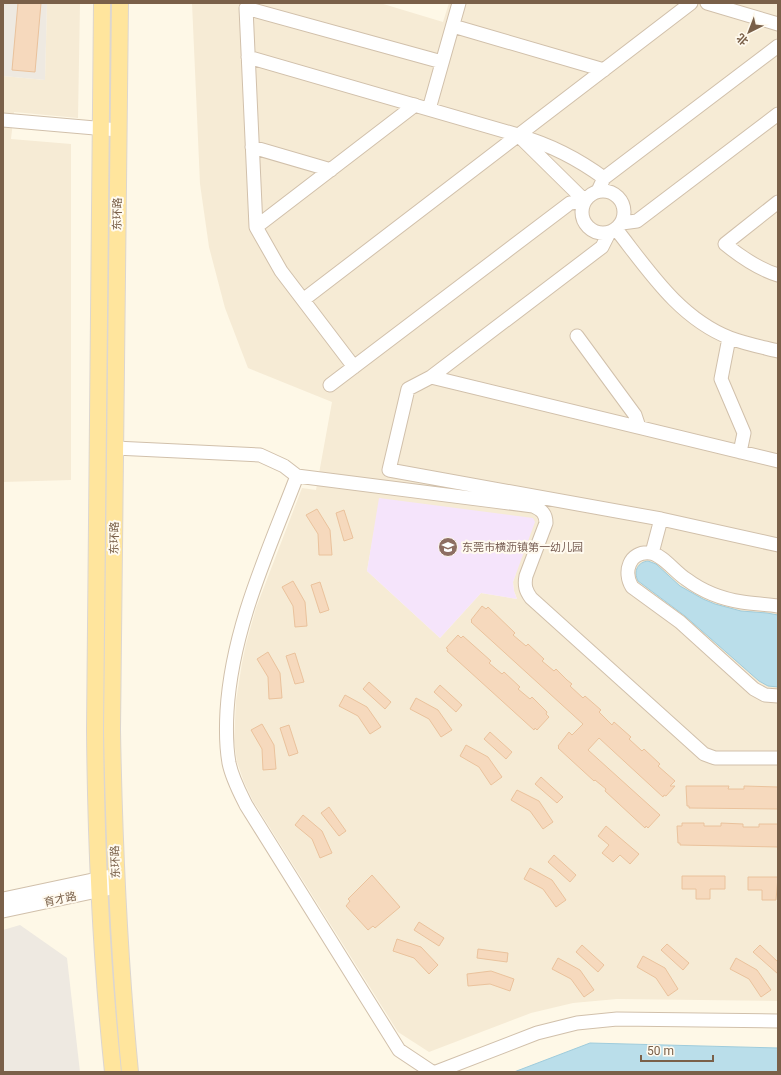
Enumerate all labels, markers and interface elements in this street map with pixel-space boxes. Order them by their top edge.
north arrow [729,12,769,52]
text: 北 [734,31,751,48]
street label: 东环路 [111,197,124,231]
street label: 东环路 [108,521,121,555]
school or university icon: 东莞市横沥镇第一幼儿园 [437,536,459,558]
place label: 东莞市横沥镇第一幼儿园 [462,541,583,554]
street label: 东环路 [108,845,123,879]
street label: 育才路 [43,890,78,909]
scale bar [641,1037,713,1063]
text: 50 m [647,1044,674,1058]

